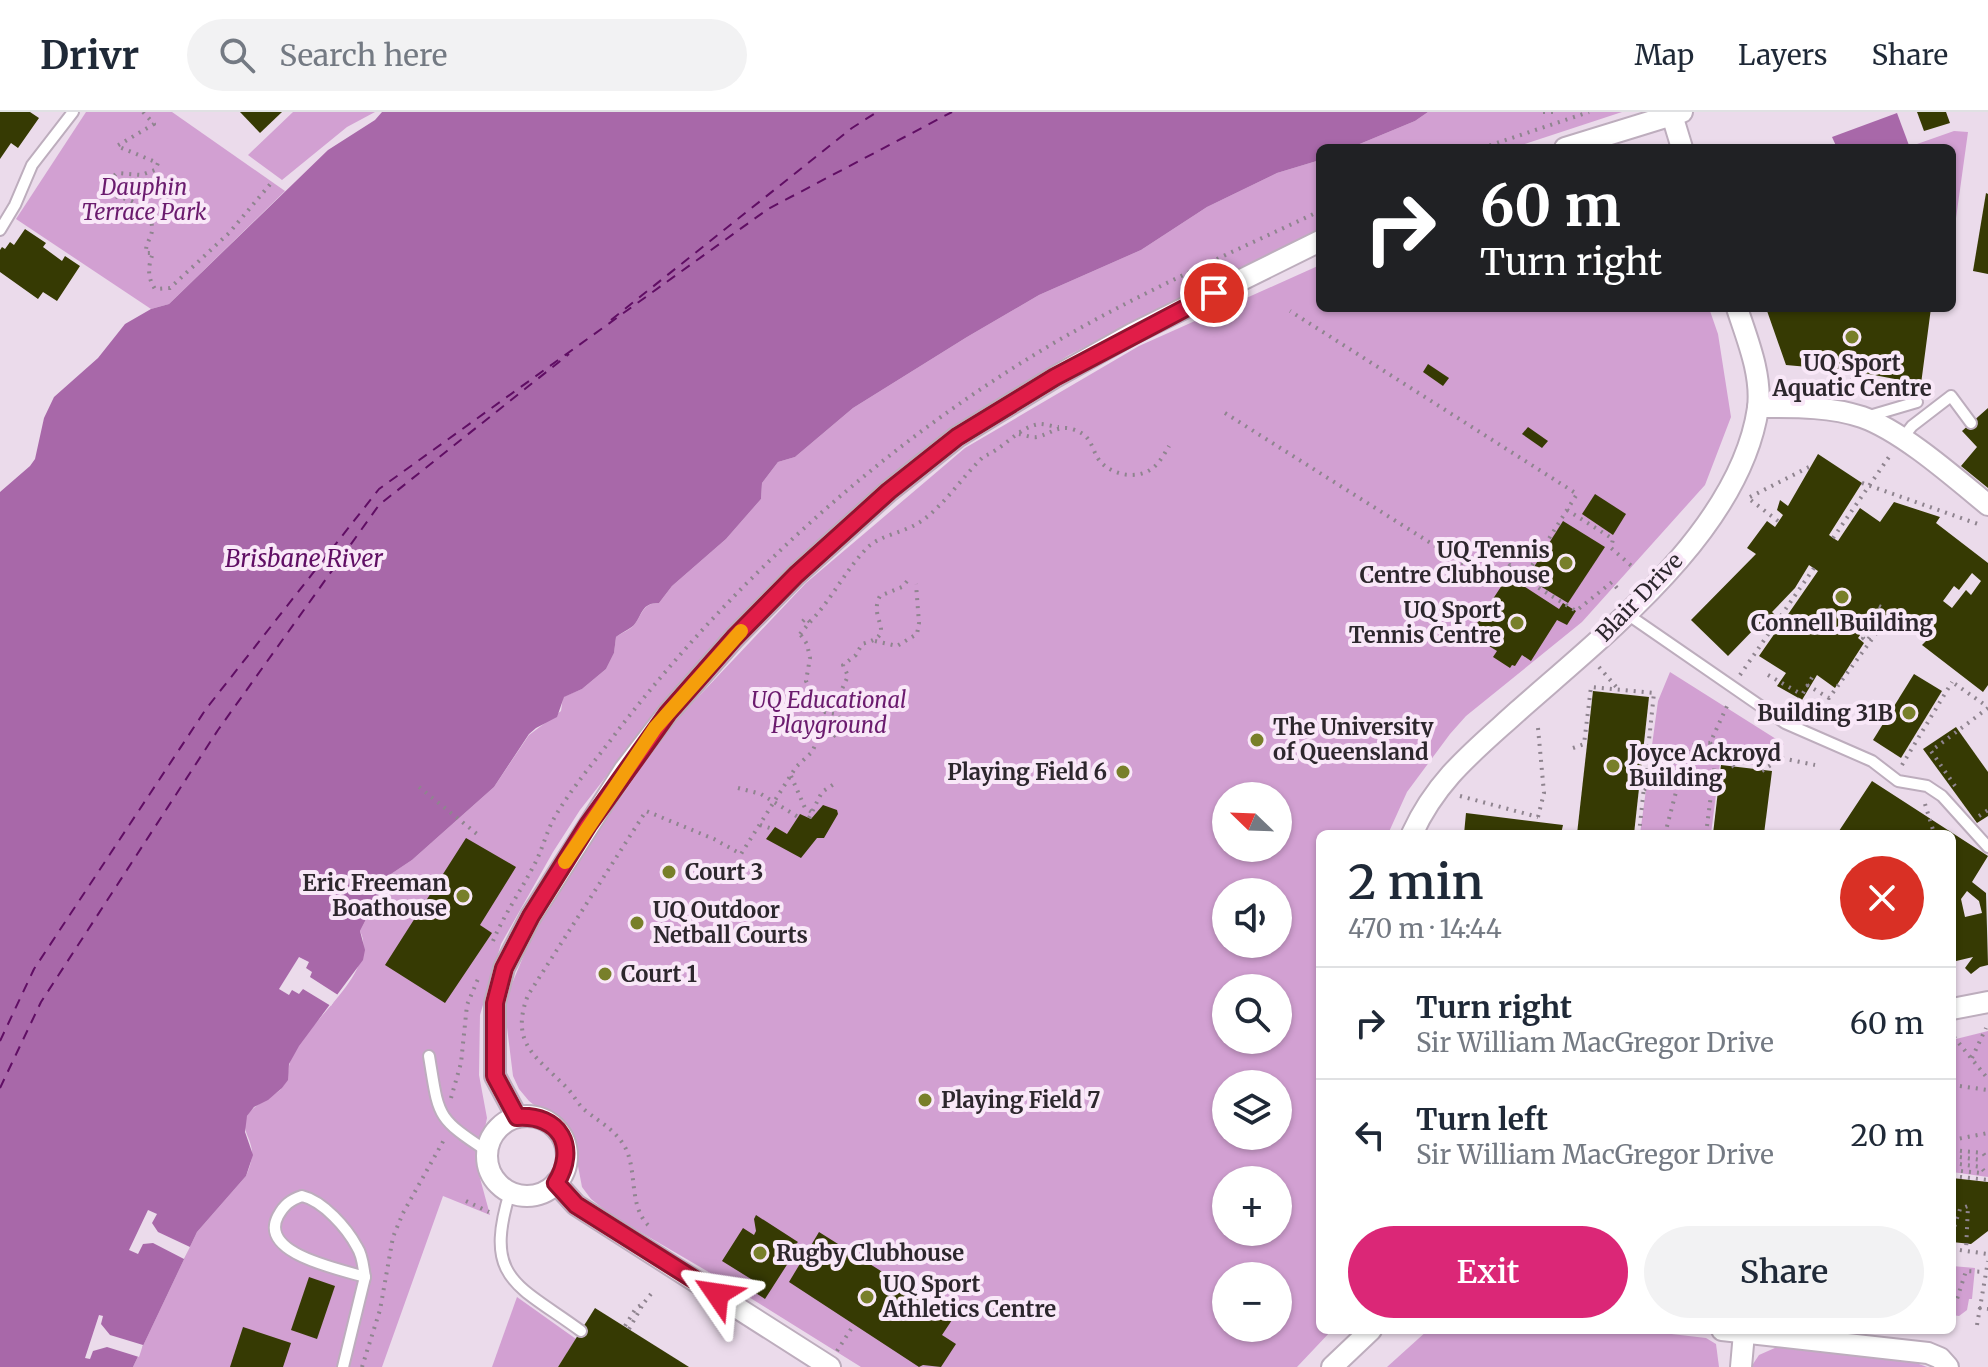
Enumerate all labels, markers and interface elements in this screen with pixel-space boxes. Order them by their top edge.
search box [187,19,747,91]
text: Drivr [40,32,139,79]
icon: search [215,33,259,77]
text: Search here [279,36,447,74]
text: Map [1634,37,1694,73]
text: Layers [1738,37,1827,73]
text: Share [1871,37,1948,73]
text: 60 m [1480,171,1621,241]
park label: Dauphin Terrace Park [81,173,207,226]
icon: right [1348,176,1452,280]
text: Turn right [1480,240,1662,285]
pin [1180,259,1248,327]
icon: arrive [1192,271,1236,315]
marker: UQ Sport Aquatic Centre [1843,328,1861,346]
place label: UQ Sport Aquatic Centre [1771,349,1932,402]
place label: UQ Tennis Centre Clubhouse [1360,536,1550,589]
water label: Brisbane River [225,543,384,574]
street label: Blair Drive [1590,547,1688,647]
marker: UQ Tennis Centre Clubhouse [1557,554,1575,572]
marker: Connell Building [1833,588,1851,606]
place label: UQ Sport Tennis Centre [1349,596,1501,649]
place label: Connell Building [1751,609,1933,637]
marker: UQ Sport Tennis Centre [1508,614,1526,632]
park label: UQ Educational Playground [751,686,907,739]
place label: Building 31B [1757,699,1893,727]
marker: Building 31B [1900,704,1918,722]
place label: The University of Queensland [1273,713,1434,766]
marker: The University of Queensland [1248,731,1266,749]
place label: Joyce Ackroyd Building [1628,739,1782,792]
marker: Joyce Ackroyd Building [1604,757,1622,775]
place label: Playing Field 6 [947,758,1107,786]
marker: Playing Field 6 [1114,763,1132,781]
north arrow [1212,782,1292,862]
map controls [1212,782,1292,1342]
text: 2 min [1348,852,1484,912]
button: close [1840,856,1924,940]
place label: Court 3 [685,858,763,886]
marker: Court 3 [660,863,678,881]
place label: Eric Freeman Boathouse [302,869,447,922]
button: sound [1212,878,1292,958]
marker: Eric Freeman Boathouse [454,887,472,905]
place label: UQ Outdoor Netball Courts [653,896,808,949]
text: 470 m · 14:44 [1348,912,1502,945]
marker: UQ Outdoor Netball Courts [628,914,646,932]
place label: Court 1 [621,960,697,988]
marker: Court 1 [596,965,614,983]
button: search [1212,974,1292,1054]
text: Turn right [1416,988,1572,1026]
icon: right [1348,1001,1392,1045]
text: 60 m [1850,1004,1924,1042]
text: Sir William MacGregor Drive [1416,1026,1774,1059]
button: layers [1212,1070,1292,1150]
place label: Playing Field 7 [941,1086,1100,1114]
marker: Playing Field 7 [916,1091,934,1109]
text: Turn left [1416,1100,1548,1138]
icon: left [1348,1113,1392,1157]
text: 20 m [1851,1116,1924,1154]
text: Sir William MacGregor Drive [1416,1138,1774,1171]
button: + [1212,1166,1292,1246]
button: Exit [1348,1226,1628,1318]
button: Share [1644,1226,1924,1318]
place label: Rugby Clubhouse [776,1239,964,1267]
marker: Rugby Clubhouse [751,1244,769,1262]
position arrow [675,1252,759,1336]
button: − [1212,1262,1292,1342]
place label: UQ Sport Athletics Centre [882,1270,1056,1323]
marker: UQ Sport Athletics Centre [858,1288,876,1306]

